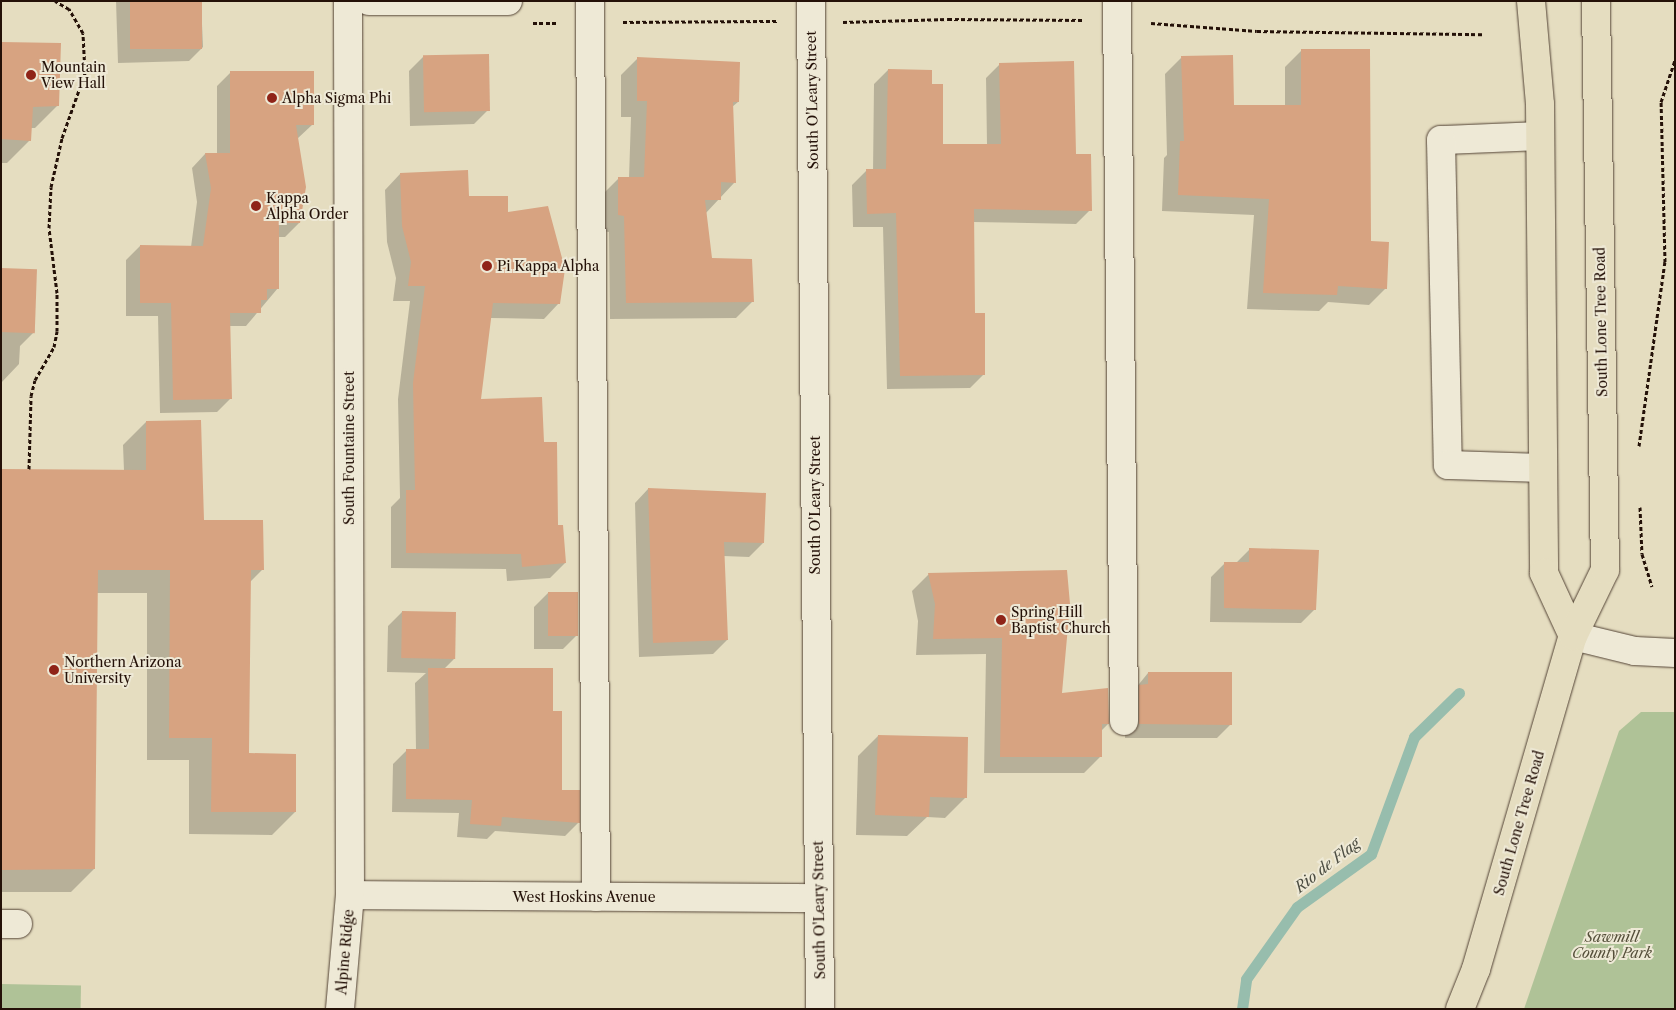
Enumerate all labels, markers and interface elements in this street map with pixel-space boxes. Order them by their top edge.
street label: South O'Leary Street [802,30,822,170]
place label: Mountain View Hall [41,59,106,92]
marker: Mountain View Hall [25,69,37,81]
place label: Alpha Sigma Phi [282,90,392,106]
marker: Alpha Sigma Phi [266,92,278,104]
place label: Kappa Alpha Order [266,190,349,222]
marker: Kappa Alpha Order [250,200,262,212]
street label: South Lone Tree Road [1591,247,1611,397]
place label: Pi Kappa Alpha [497,258,600,274]
marker: Pi Kappa Alpha [481,260,493,272]
street label: South Fountaine Street [341,371,357,525]
street label: South O'Leary Street [807,435,823,575]
place label: Spring Hill Baptist Church [1011,604,1111,636]
marker: Spring Hill Baptist Church [995,614,1007,626]
place label: Northern Arizona University [64,654,182,686]
marker: Northern Arizona University [48,664,60,676]
street label: South Lone Tree Road [1490,748,1548,898]
water label: Rio de Flag [1291,834,1363,896]
street label: South O'Leary Street [809,840,829,980]
street label: West Hoskins Avenue [512,889,656,905]
street label: Alpine Ridge [333,908,357,996]
park label: Sawmill County Park [1572,929,1652,962]

